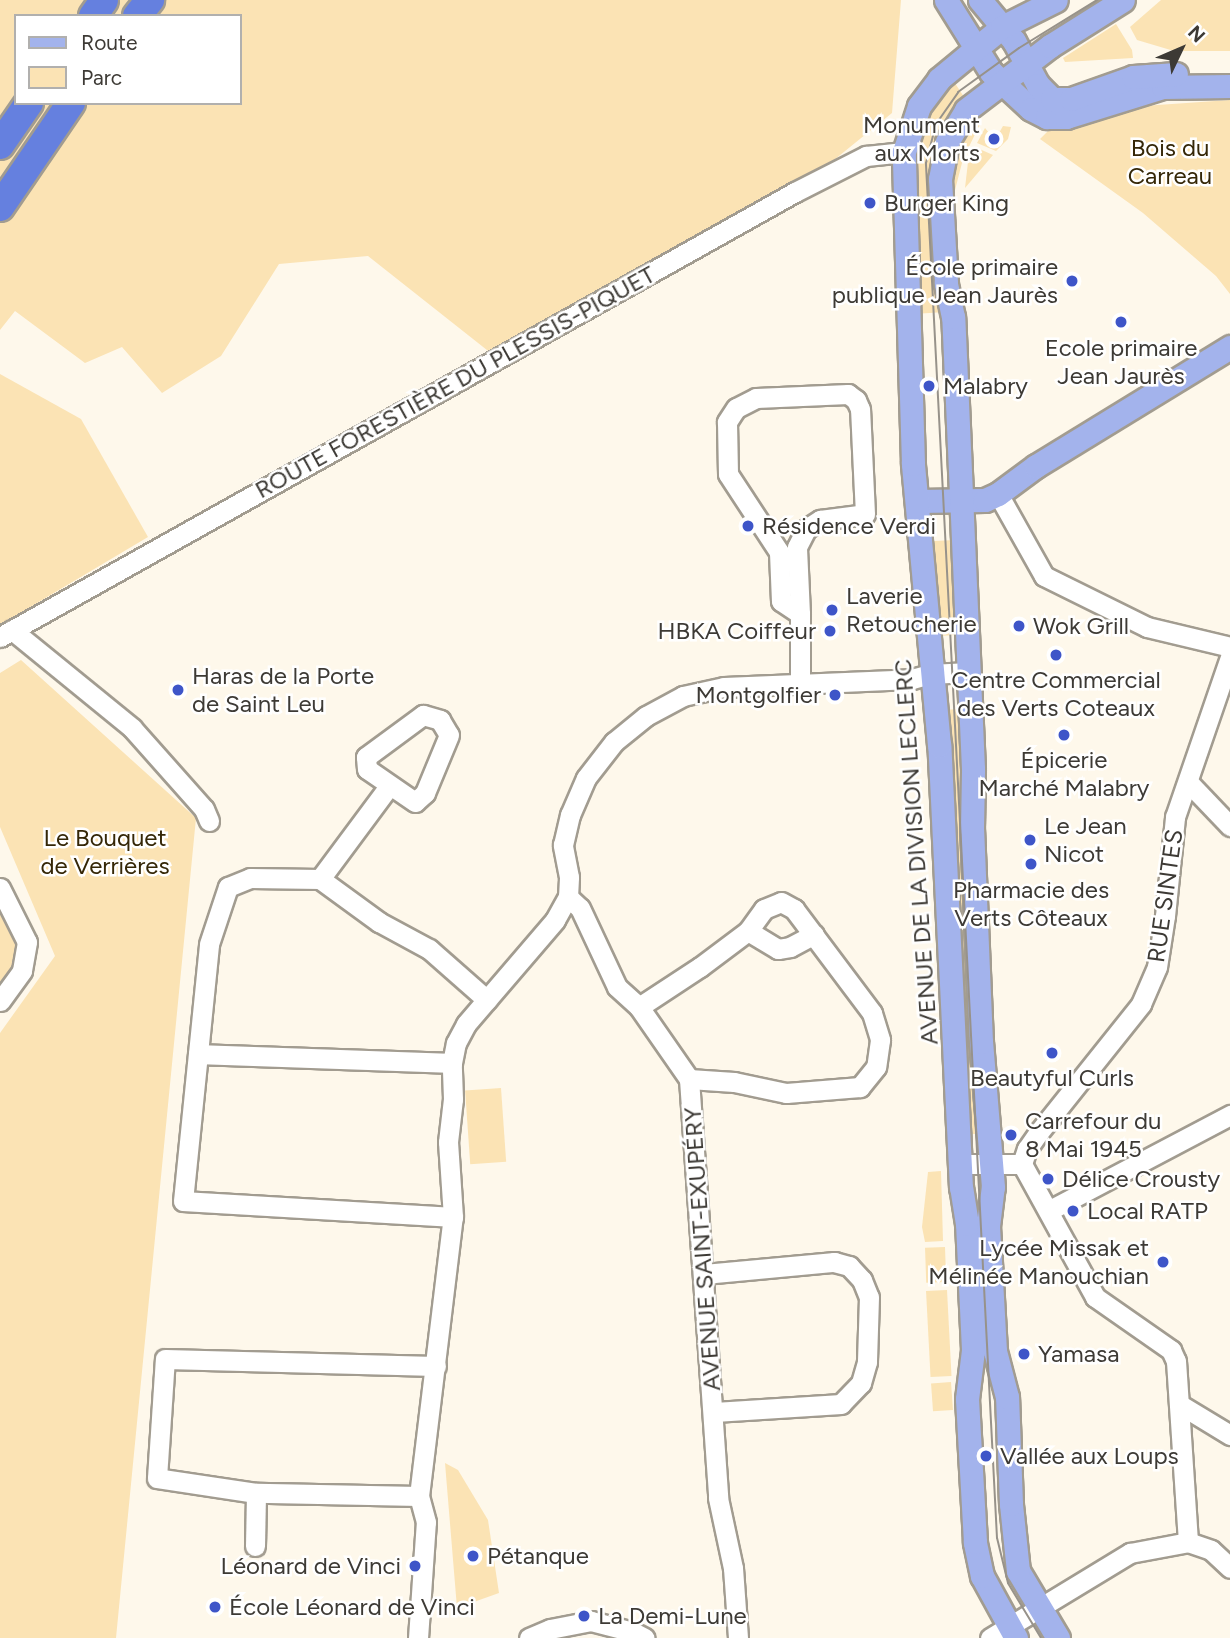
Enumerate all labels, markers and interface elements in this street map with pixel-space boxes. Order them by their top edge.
legend [14,14,242,105]
north arrow [1146,14,1216,84]
text: N [1183,21,1210,47]
text: Route [81,30,137,55]
text: Parc [81,65,122,90]
place label: Monument aux Morts [863,111,980,167]
marker: Monument aux Morts [986,131,1002,147]
park label: Bois du Carreau [1128,134,1212,190]
place label: Burger King [884,189,1009,217]
marker: Burger King [862,195,878,211]
place label: École primaire publique Jean Jaurès [832,253,1058,309]
street label: ROUTE FORESTIÈRE DU PLESSIS-PIQUET [250,260,660,504]
marker: École primaire publique Jean Jaurès [1064,273,1080,289]
marker: Ecole primaire Jean Jaurès [1113,314,1129,330]
place label: Ecole primaire Jean Jaurès [1045,334,1197,390]
place label: Malabry [943,372,1028,400]
marker: Malabry [921,378,937,394]
place label: Résidence Verdi [762,512,936,540]
marker: Résidence Verdi [740,518,756,534]
place label: Laverie Retoucherie [846,582,977,638]
marker: Laverie Retoucherie [824,602,840,618]
place label: Wok Grill [1033,612,1129,640]
place label: HBKA Coiffeur [657,617,816,645]
marker: Wok Grill [1011,618,1027,634]
marker: HBKA Coiffeur [822,623,838,639]
marker: Centre Commercial des Verts Coteaux [1048,647,1064,663]
street label: AVENUE DE LA DIVISION LECLERC [888,658,944,1046]
place label: Haras de la Porte de Saint Leu [192,662,374,718]
place label: Centre Commercial des Verts Coteaux [951,666,1161,722]
place label: Montgolfier [695,681,821,709]
marker: Haras de la Porte de Saint Leu [170,682,186,698]
marker: Montgolfier [827,687,843,703]
marker: Épicerie Marché Malabry [1056,727,1072,743]
place label: Épicerie Marché Malabry [979,746,1149,802]
place label: Le Jean Nicot [1044,812,1127,868]
park label: Le Bouquet de Verrières [40,824,170,880]
street label: RUE SINTES [1141,828,1189,964]
marker: Le Jean Nicot [1022,832,1038,848]
marker: Pharmacie des Verts Côteaux [1023,856,1039,872]
place label: Pharmacie des Verts Côteaux [953,876,1109,932]
marker: Beautyful Curls [1044,1045,1060,1061]
place label: Beautyful Curls [970,1064,1134,1092]
street label: AVENUE SAINT-EXUPÉRY [678,1106,726,1392]
place label: Carrefour du 8 Mai 1945 [1025,1107,1161,1163]
marker: Carrefour du 8 Mai 1945 [1003,1127,1019,1143]
place label: Délice Crousty [1062,1165,1220,1193]
marker: Délice Crousty [1040,1171,1056,1187]
place label: Local RATP [1087,1197,1208,1225]
marker: Local RATP [1065,1203,1081,1219]
place label: Lycée Missak et Mélinée Manouchian [928,1234,1149,1290]
marker: Lycée Missak et Mélinée Manouchian [1155,1254,1171,1270]
place label: Yamasa [1038,1340,1119,1368]
marker: Yamasa [1016,1346,1032,1362]
place label: Vallée aux Loups [1000,1442,1179,1470]
marker: Vallée aux Loups [978,1448,994,1464]
place label: Pétanque [487,1542,589,1570]
marker: Pétanque [465,1548,481,1564]
place label: Léonard de Vinci [220,1552,401,1580]
marker: Léonard de Vinci [407,1558,423,1574]
place label: École Léonard de Vinci [229,1593,475,1621]
marker: École Léonard de Vinci [207,1599,223,1615]
place label: La Demi-Lune [598,1602,747,1630]
marker: La Demi-Lune [576,1608,592,1624]

